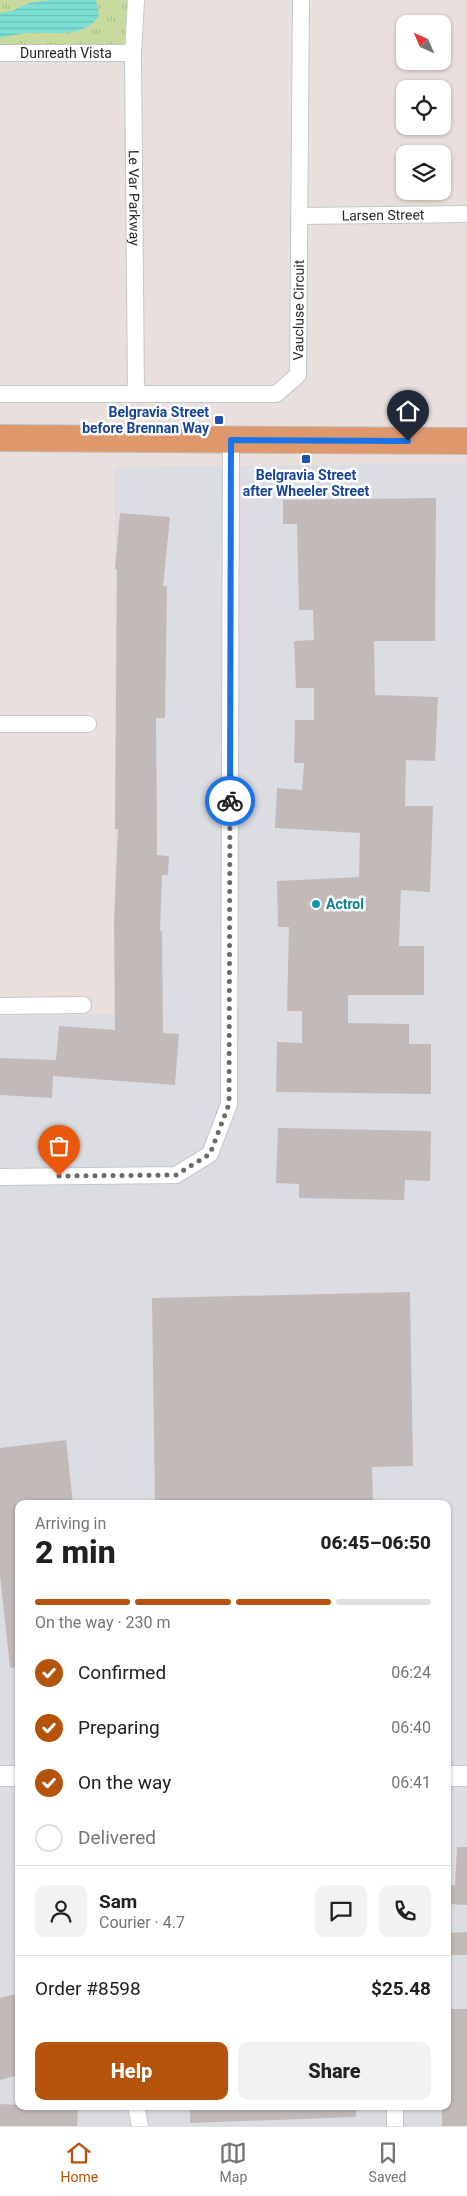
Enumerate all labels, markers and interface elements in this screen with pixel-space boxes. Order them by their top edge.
north arrow [396,15,451,70]
map controls [396,15,451,200]
street label: Dunreath Vista [20,45,112,61]
button: locate [396,80,451,135]
button: layers [396,145,451,200]
street label: Le Var Parkway [126,150,143,246]
street label: Larsen Street [341,207,425,223]
street label: Vaucluse Circuit [290,259,307,361]
pin [387,390,429,441]
icon: home [394,397,422,425]
place label: Belgravia Street before Brennan Way [82,404,210,436]
marker: Belgravia Street before Brennan Way [213,414,225,426]
marker: Belgravia Street after Wheeler Street [300,453,312,465]
place label: Belgravia Street after Wheeler Street [243,467,370,499]
courier [205,776,255,826]
icon: bike [216,787,244,815]
place label: Actrol [326,896,364,912]
marker: Actrol [310,898,322,910]
pin [38,1125,80,1176]
icon: bag [45,1132,73,1160]
text: Arriving in [35,1514,106,1533]
text: 06:45–06:50 [320,1531,431,1554]
text: 2 min [35,1533,116,1571]
text: On the way · 230 m [35,1613,171,1632]
icon: check [35,1659,63,1687]
text: Confirmed [78,1661,166,1684]
text: 06:24 [391,1663,431,1682]
icon: check [35,1714,63,1742]
text: Preparing [78,1716,160,1739]
text: 06:40 [391,1718,431,1737]
icon: check [35,1769,63,1797]
text: On the way [78,1771,171,1794]
text: 06:41 [391,1773,431,1792]
text: Delivered [78,1826,156,1849]
button: person [35,1885,87,1937]
button: chat [315,1885,367,1937]
button: phone [379,1885,431,1937]
text: Sam [99,1890,137,1913]
text: Courier · 4.7 [99,1913,185,1932]
text: Order #8598 [35,1977,141,2000]
text: $25.48 [371,1977,431,2000]
button: Help [35,2042,228,2100]
button: Share [238,2042,431,2100]
tab: Home [61,2139,98,2185]
tab: Map [219,2139,247,2185]
tab: Saved [369,2139,406,2185]

